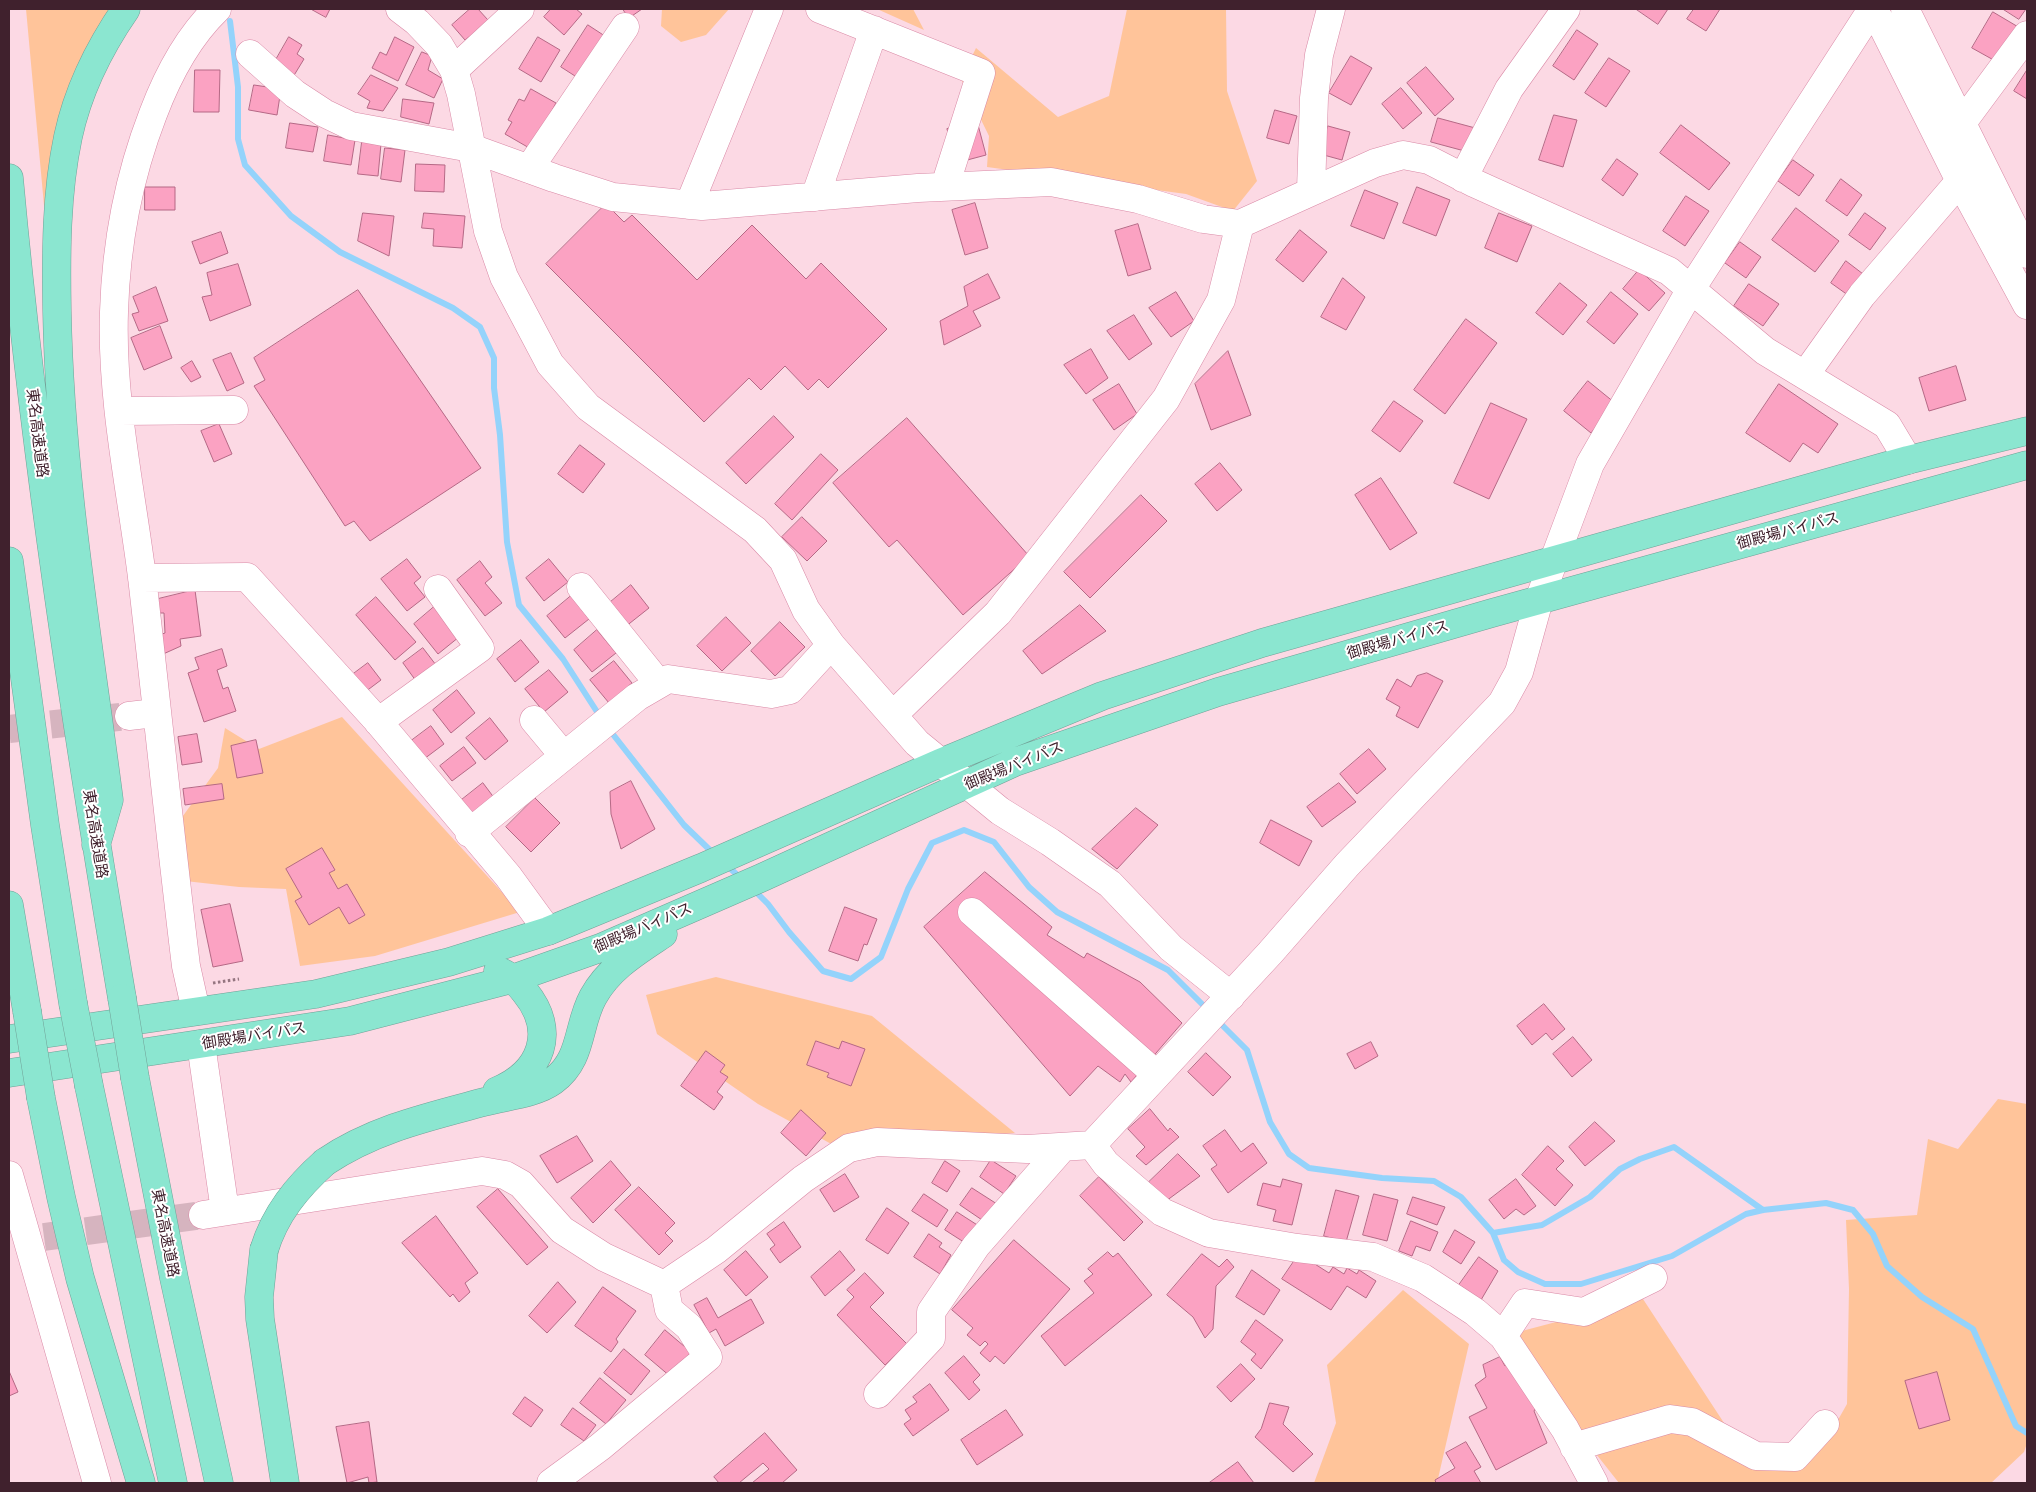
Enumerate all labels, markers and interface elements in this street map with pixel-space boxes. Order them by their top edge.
street label: 東名高速道路 [23,387,51,479]
street label: 御殿場バイパス [1735,509,1841,553]
street label: 御殿場バイパス [1345,617,1451,663]
street label: 御殿場バイパス [962,738,1066,794]
street label: 東名高速道路 [79,788,111,880]
street label: 御殿場バイパス [591,899,695,957]
street label: 御殿場バイパス [201,1019,307,1053]
street label: 東名高速道路 [148,1187,182,1279]

